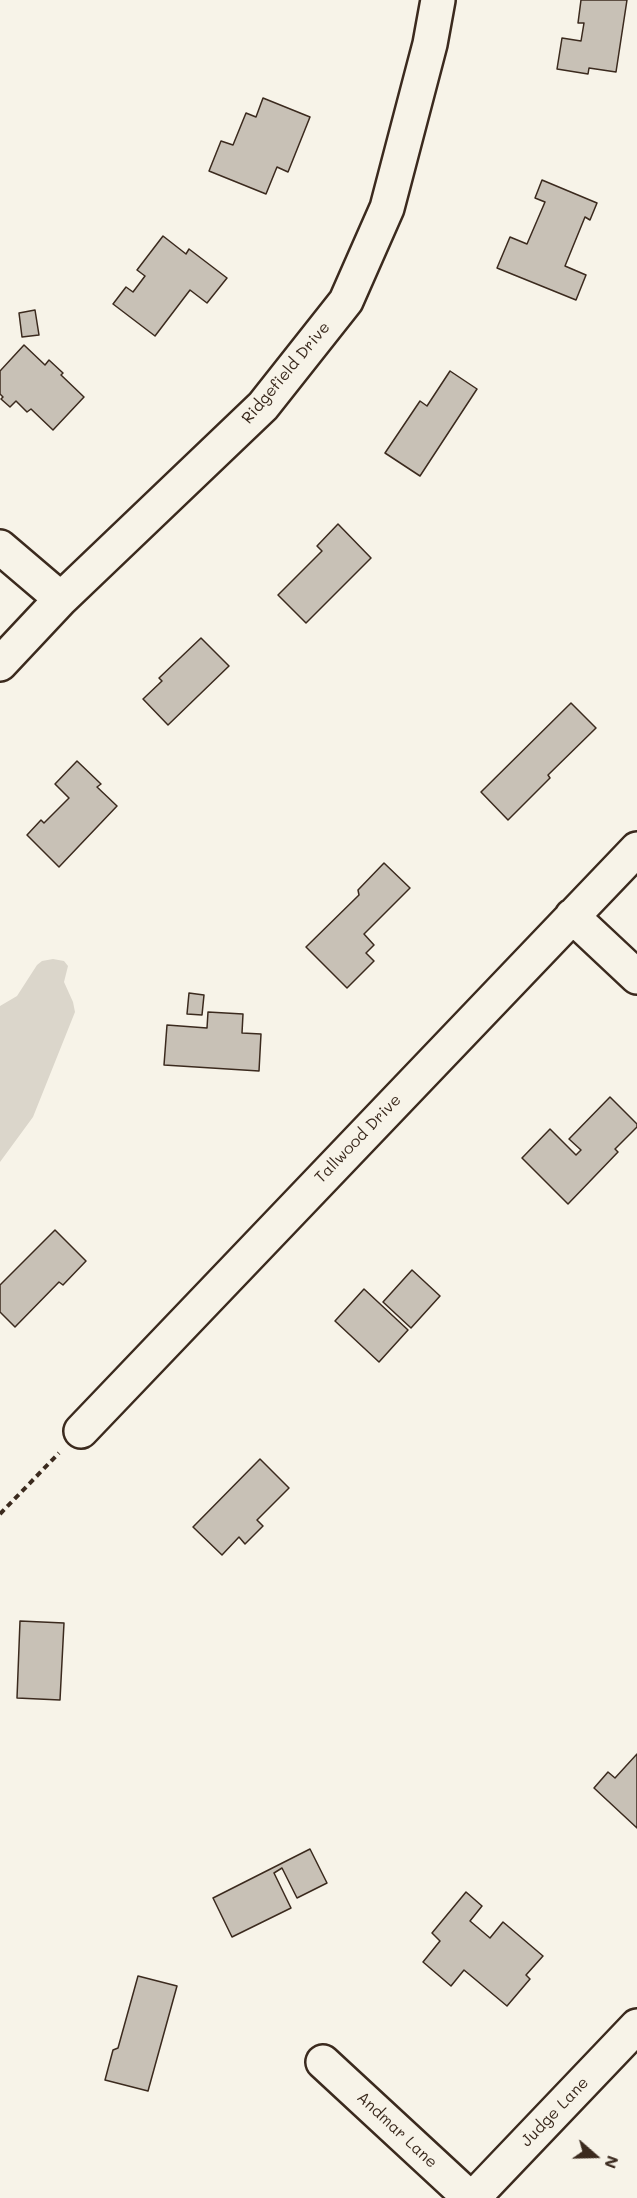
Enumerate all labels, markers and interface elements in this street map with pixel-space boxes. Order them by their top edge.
street label: Ridgefield Drive [238,318,334,428]
street label: Tallwood Drive [311,1091,405,1187]
street label: Judge Lane [517,2073,593,2151]
street label: Andmar Lane [353,2088,441,2172]
north arrow [565,2126,625,2186]
text: N [600,2153,624,2172]

